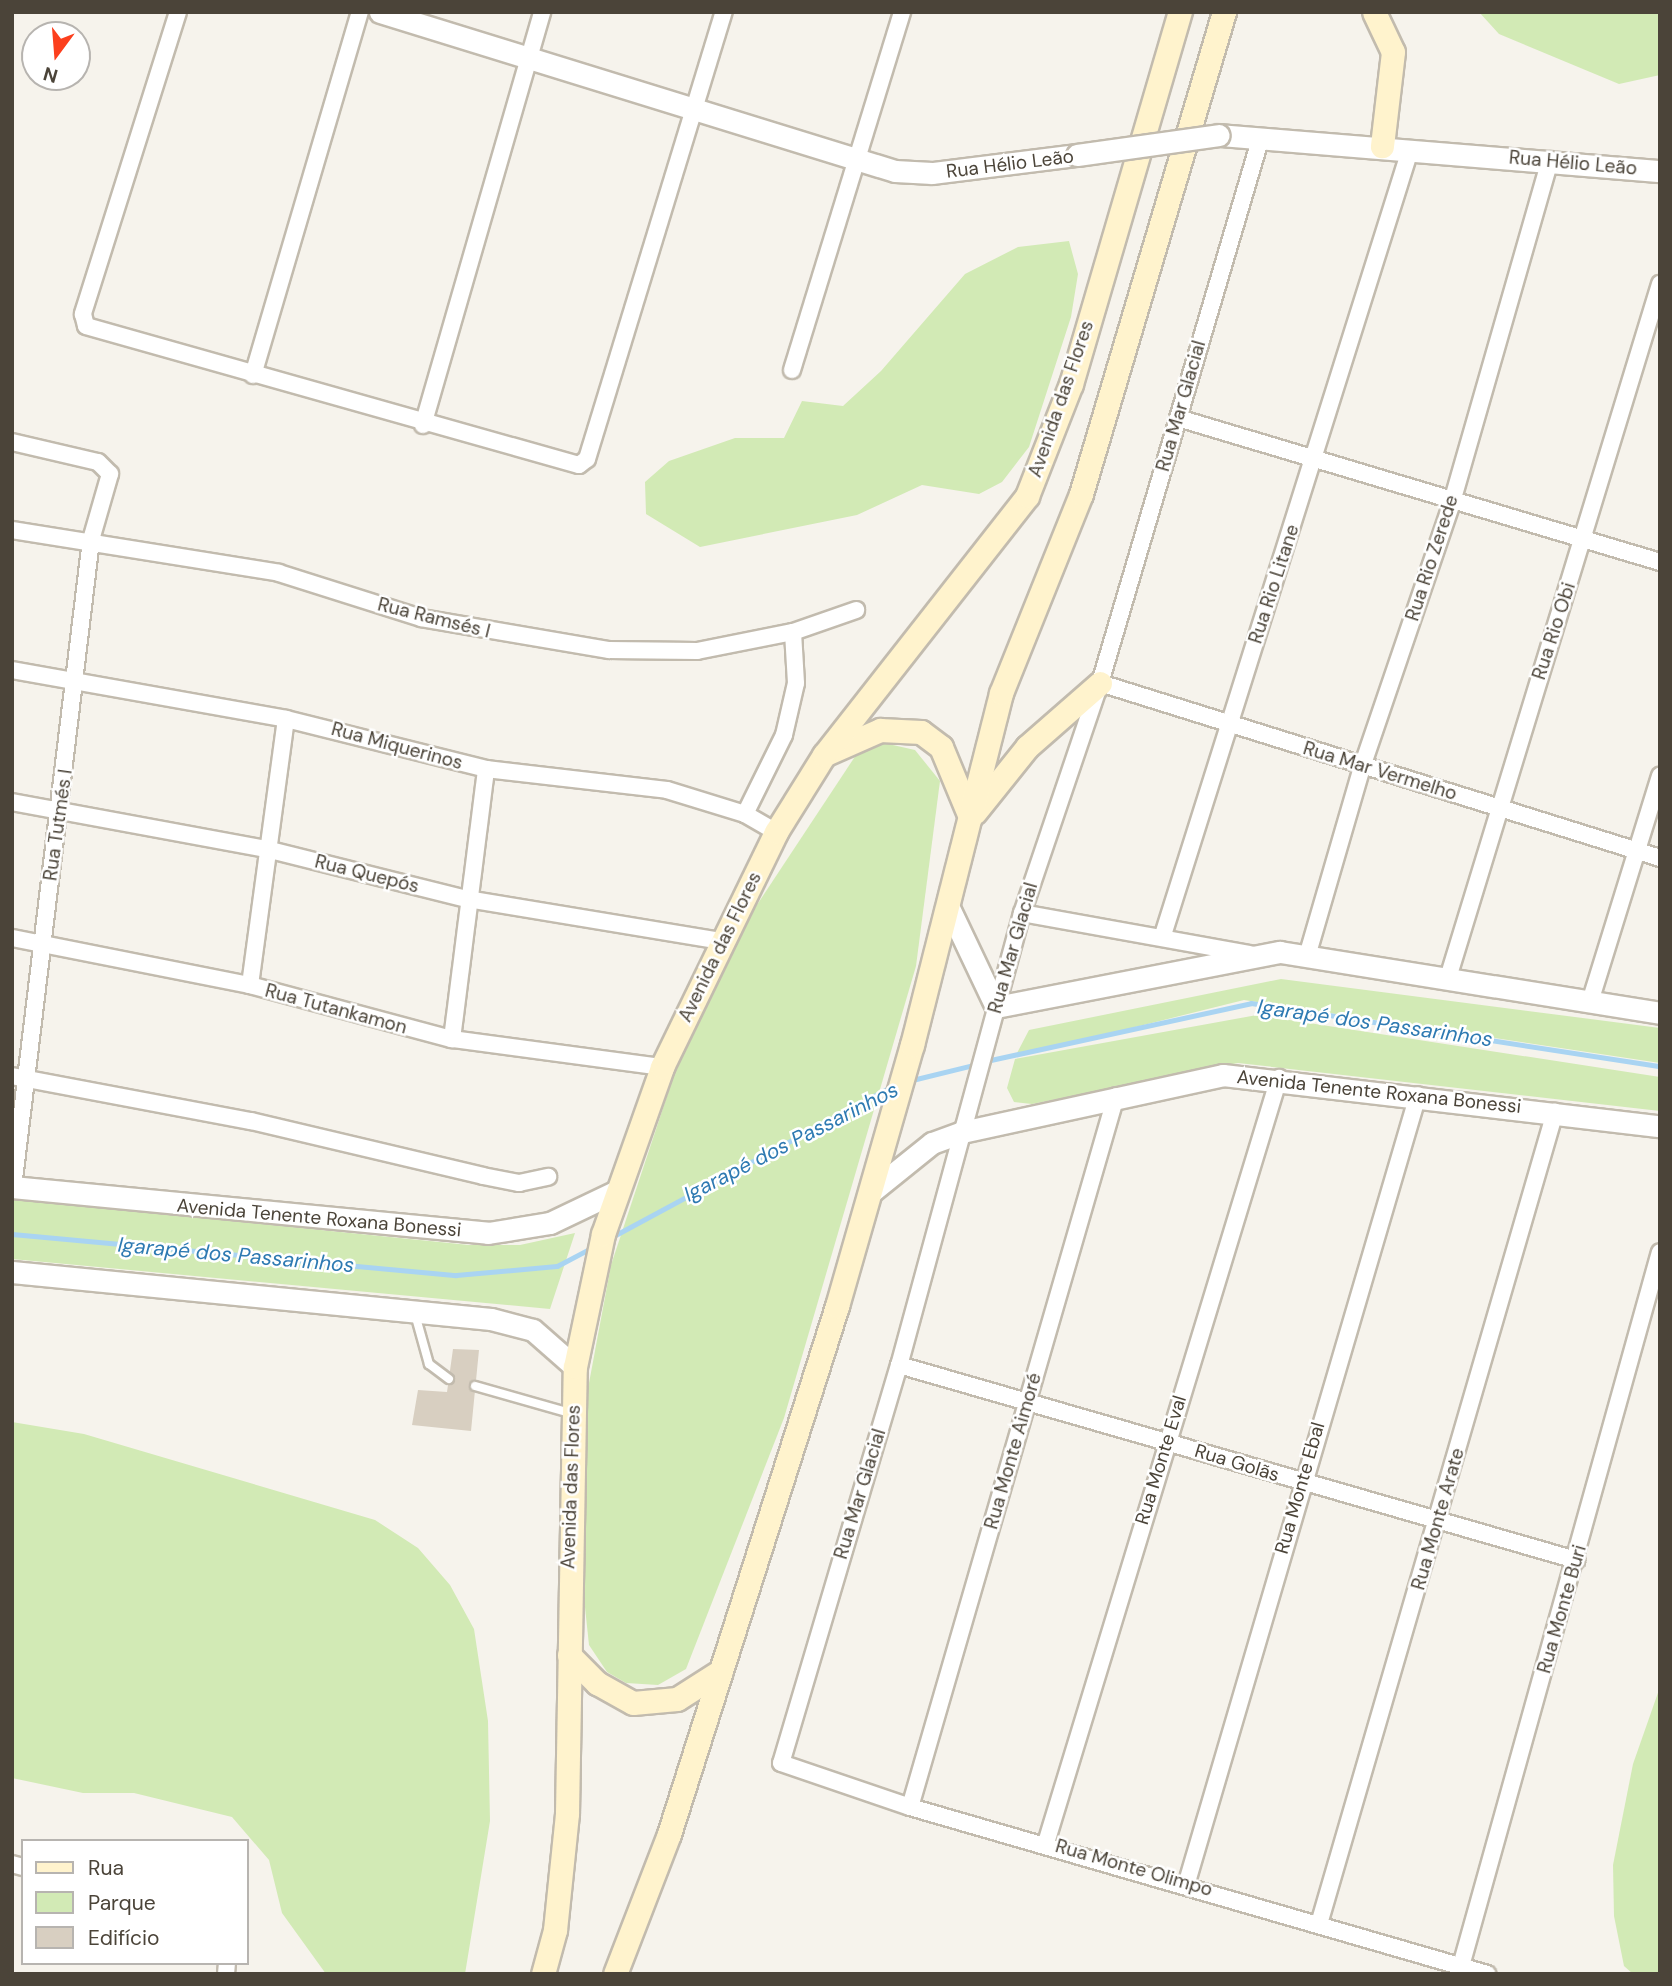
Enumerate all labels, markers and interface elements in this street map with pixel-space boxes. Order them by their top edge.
north arrow [21,21,91,91]
text: N [41,61,61,89]
street label: Rua Hélio Leão [945,145,1075,183]
street label: Rua Hélio Leão [1508,146,1638,180]
street label: Avenida das Flores [1023,318,1099,480]
street label: Rua Mar Glacial [1151,338,1211,474]
street label: Rua Rio Zerede [1401,492,1463,624]
street label: Rua Rio Litane [1244,522,1304,646]
street label: Rua Rio Obi [1528,580,1580,682]
street label: Rua Ramsés I [375,593,493,643]
street label: Rua Miquerinos [329,718,465,774]
street label: Rua Mar Vermelho [1300,737,1460,805]
street label: Rua Tutmés I [39,768,77,882]
street label: Rua Quepós [313,850,421,898]
street label: Avenida das Flores [674,868,766,1026]
street label: Rua Mar Glacial [983,880,1043,1016]
street label: Rua Tutankamon [263,979,409,1039]
water label: Igarapé dos Passarinhos [1256,994,1494,1052]
street label: Avenida Tenente Roxana Bonessi [1236,1066,1522,1118]
water label: Igarapé dos Passarinhos [680,1077,902,1207]
street label: Avenida Tenente Roxana Bonessi [176,1194,462,1242]
water label: Igarapé dos Passarinhos [117,1232,355,1278]
street label: Rua Monte Aimoré [980,1370,1046,1532]
street label: Rua Monte Eval [1131,1393,1191,1527]
street label: Avenida das Flores [557,1405,585,1569]
street label: Rua Monte Ebal [1270,1420,1330,1556]
street label: Rua Mar Glacial [829,1426,891,1562]
street label: Rua Golãs [1192,1439,1282,1487]
street label: Rua Monte Arate [1407,1445,1469,1593]
street label: Rua Monte Buri [1533,1542,1591,1676]
street label: Rua Monte Olimpo [1053,1835,1215,1901]
legend [21,1839,248,1965]
text: Rua [88,1854,124,1882]
text: Parque [88,1889,156,1917]
text: Edifício [88,1924,159,1952]

